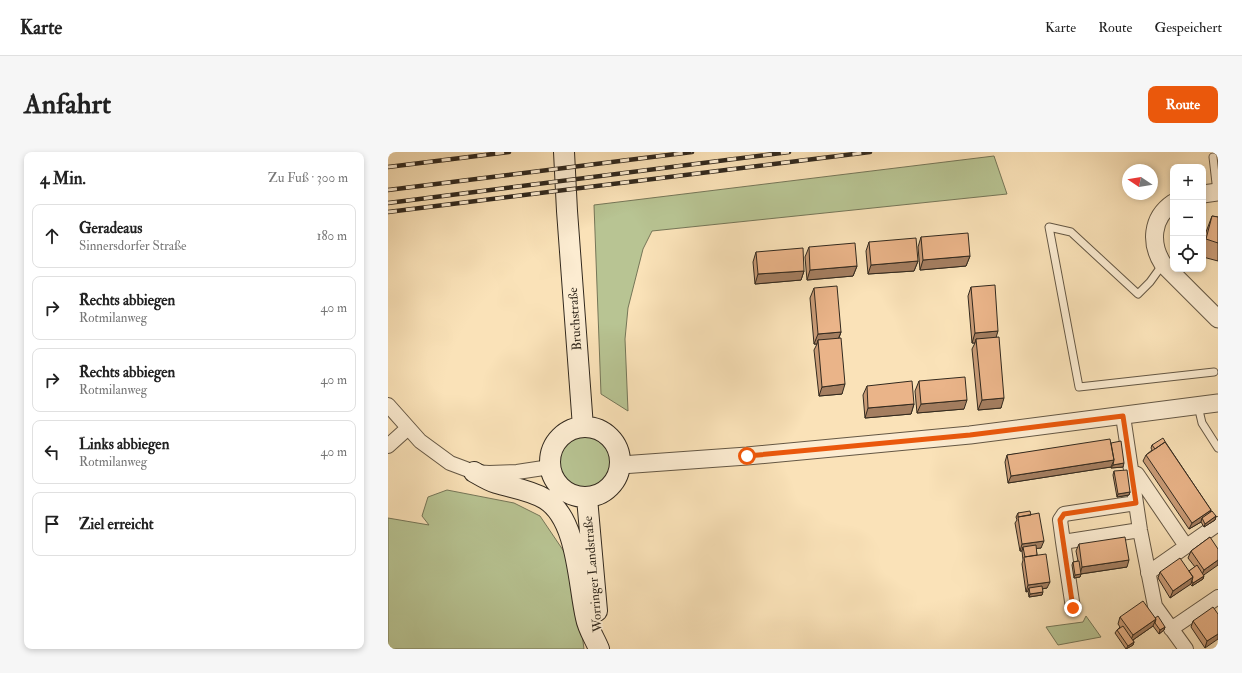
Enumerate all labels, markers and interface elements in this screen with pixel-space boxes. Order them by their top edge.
text: Karte [20,16,62,40]
text: Karte [1045,19,1076,36]
text: Route [1098,19,1132,36]
text: Gespeichert [1154,19,1222,36]
button: Route [1148,86,1218,123]
text: Anfahrt [24,87,111,122]
north arrow [1122,164,1158,200]
map controls [1170,164,1206,272]
button: + [1170,164,1206,200]
text: 4 Min. [40,168,86,189]
text: Zu Fuß · 300 m [268,170,348,186]
button: − [1170,200,1206,236]
text: Geradeaus [79,219,142,238]
icon: ahead [41,225,63,247]
text: 180 m [317,228,347,244]
button: locate [1170,236,1206,272]
text: Sinnersdorfer Straße [79,238,187,254]
street label: Bruchstraße [565,286,585,351]
text: Rechts abbiegen [79,291,175,310]
icon: right [41,297,63,319]
text: 40 m [321,300,347,316]
text: Rotmilanweg [79,310,147,326]
text: Rechts abbiegen [79,363,175,382]
icon: right [41,369,63,391]
text: 40 m [321,372,347,388]
text: Rotmilanweg [79,382,147,398]
text: Links abbiegen [79,435,169,454]
icon: left [41,441,63,463]
text: 40 m [321,444,347,460]
route start [738,447,756,465]
text: Rotmilanweg [79,454,147,470]
icon: arrive [41,513,63,535]
text: Ziel erreicht [79,515,154,534]
street label: Worringer Landstraße [580,515,606,634]
route end [1064,599,1082,617]

